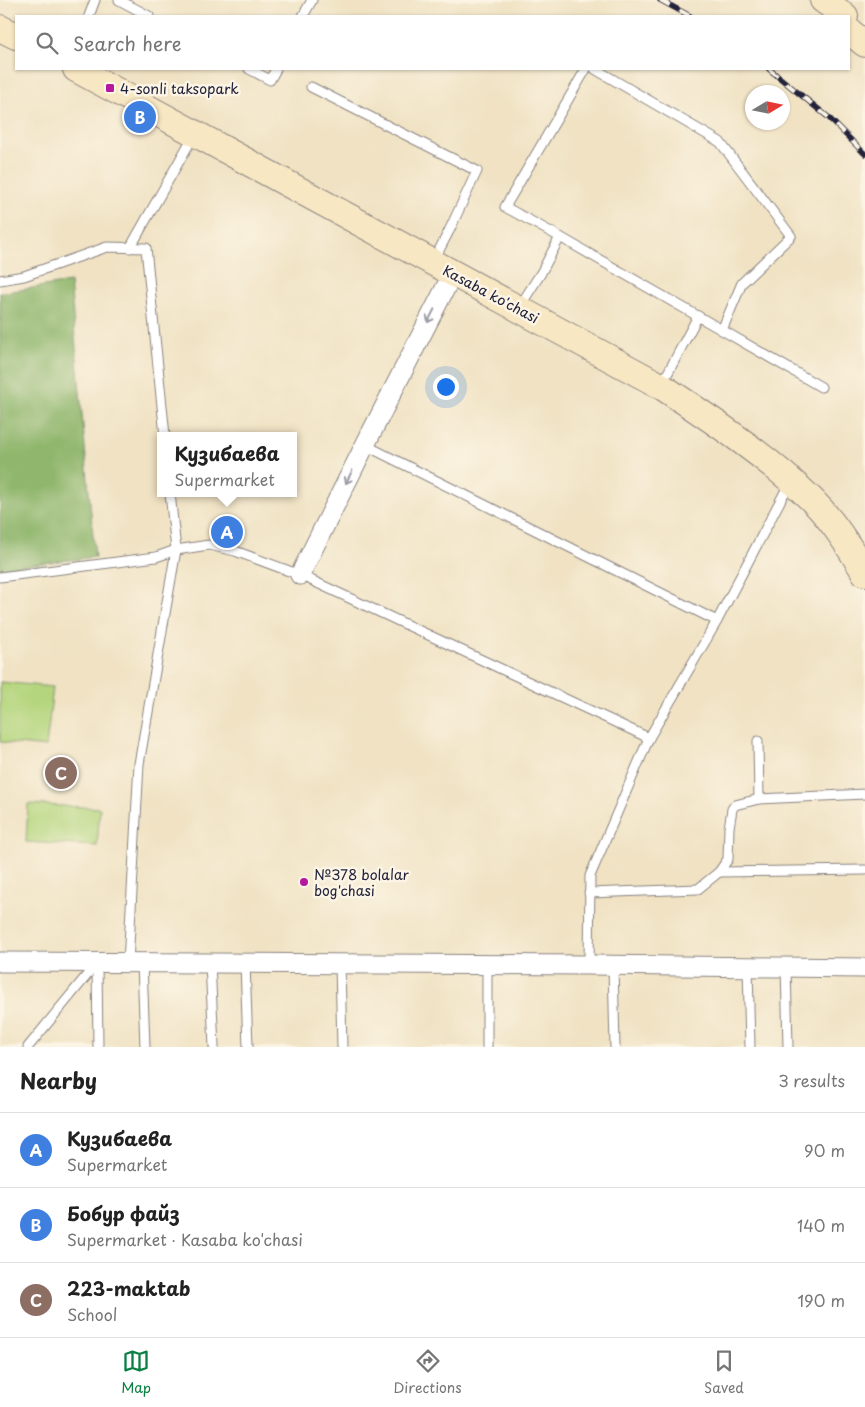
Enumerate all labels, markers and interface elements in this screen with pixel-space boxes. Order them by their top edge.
search box [15,15,850,70]
icon: search [33,29,61,57]
text: Search here [73,29,182,57]
place label: 4-sonli taksopark [120,78,239,99]
marker: 4-sonli taksopark [104,82,116,94]
north arrow [745,85,790,130]
pin: B [124,98,156,136]
street label: Kasaba ko'chasi [439,260,543,328]
one-way arrow [426,309,436,324]
your location [433,374,459,400]
popup [157,432,297,497]
text: Кузибаева [174,439,280,467]
text: Supermarket [174,467,275,491]
one-way arrow [344,469,353,484]
pin: A [211,513,243,551]
pin: C [45,754,77,792]
place label: №378 bolalar bog'chasi [314,864,410,901]
marker: №378 bolalar bog'chasi [298,876,310,888]
text: Nearby [20,1064,97,1096]
text: 3 results [778,1068,845,1092]
text: Кузибаева [67,1124,172,1152]
text: A [30,1138,42,1162]
text: 90 m [804,1138,845,1162]
text: Supermarket [67,1152,167,1176]
text: Бобур файз [67,1199,180,1227]
text: B [31,1213,41,1237]
text: 140 m [797,1213,845,1237]
text: Supermarket · Kasaba ko'chasi [67,1227,303,1251]
text: 223-maktab [67,1274,190,1302]
text: C [30,1288,42,1312]
text: 190 m [797,1288,845,1312]
text: School [67,1302,117,1326]
tab: Map [121,1347,151,1398]
tab: Directions [394,1347,462,1398]
tab: Saved [704,1347,744,1398]

